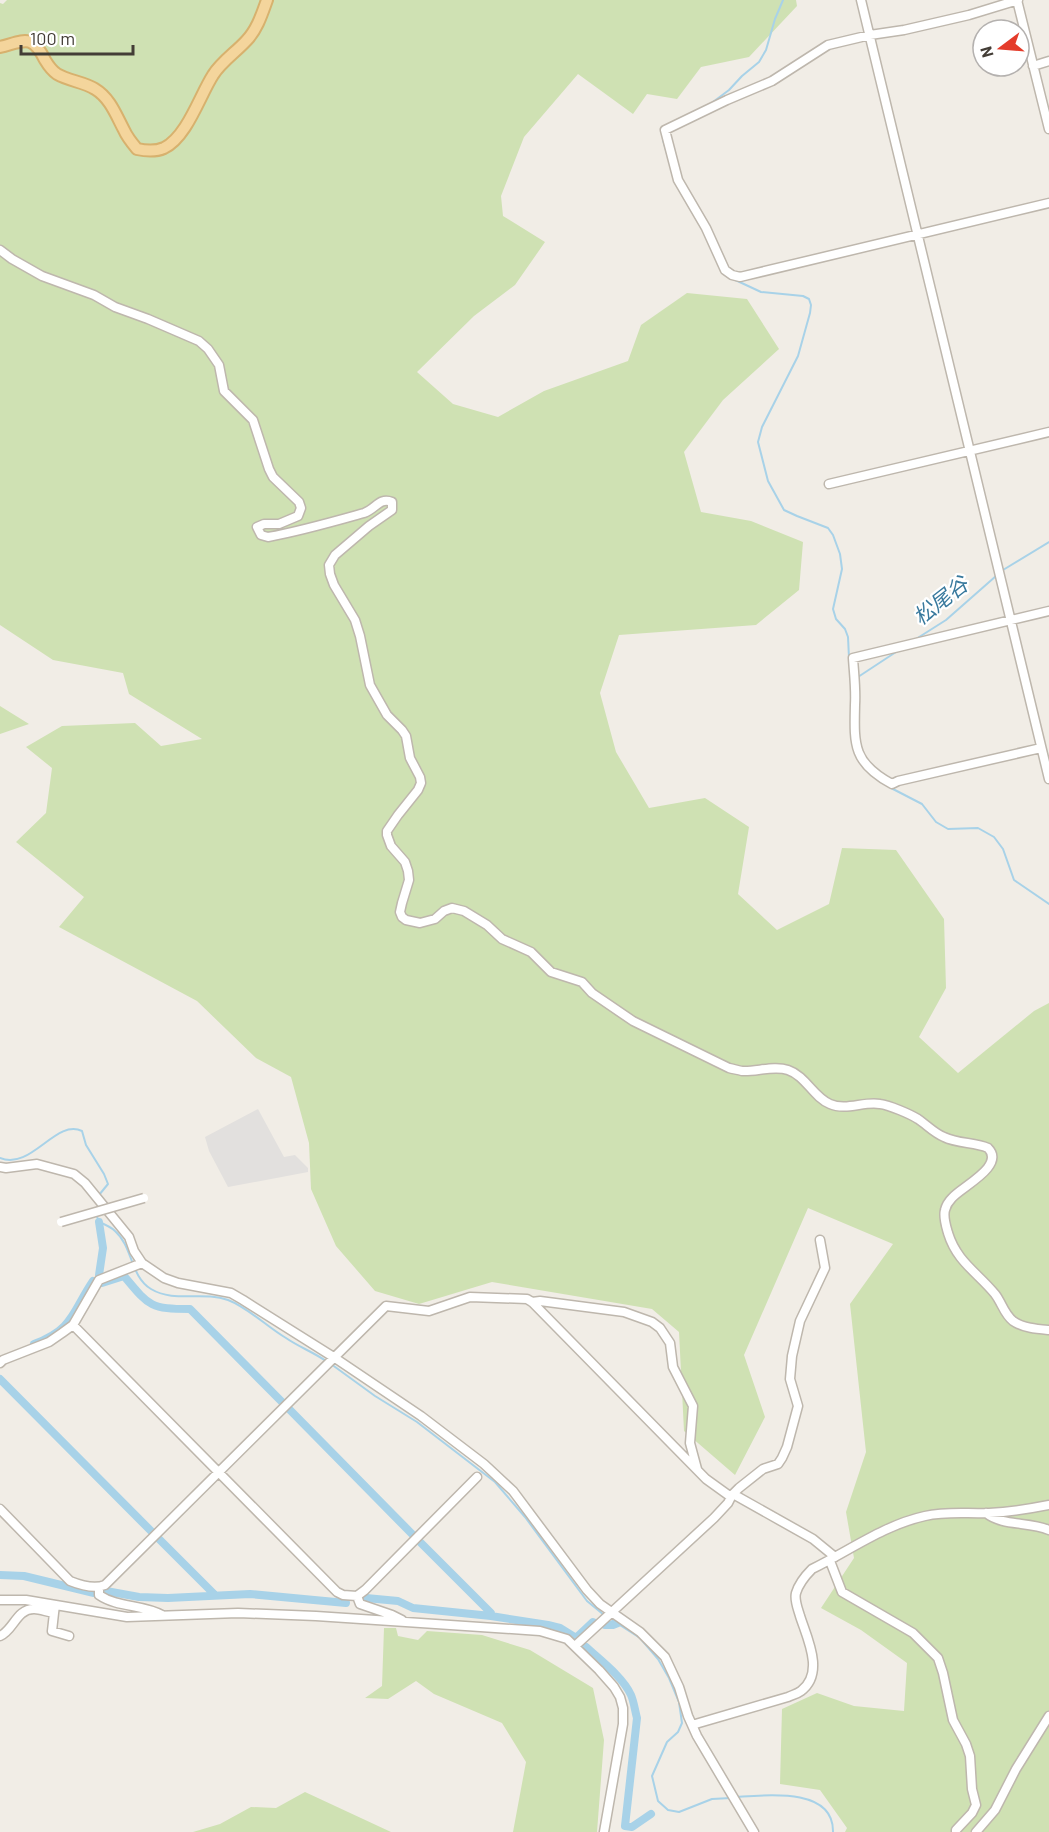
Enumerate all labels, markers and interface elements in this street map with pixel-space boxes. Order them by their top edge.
scale bar [21,18,134,56]
north arrow [971,18,1031,78]
text: 100 m [30,27,75,49]
text: N [976,45,997,60]
water label: 松尾谷 [908,569,974,629]

